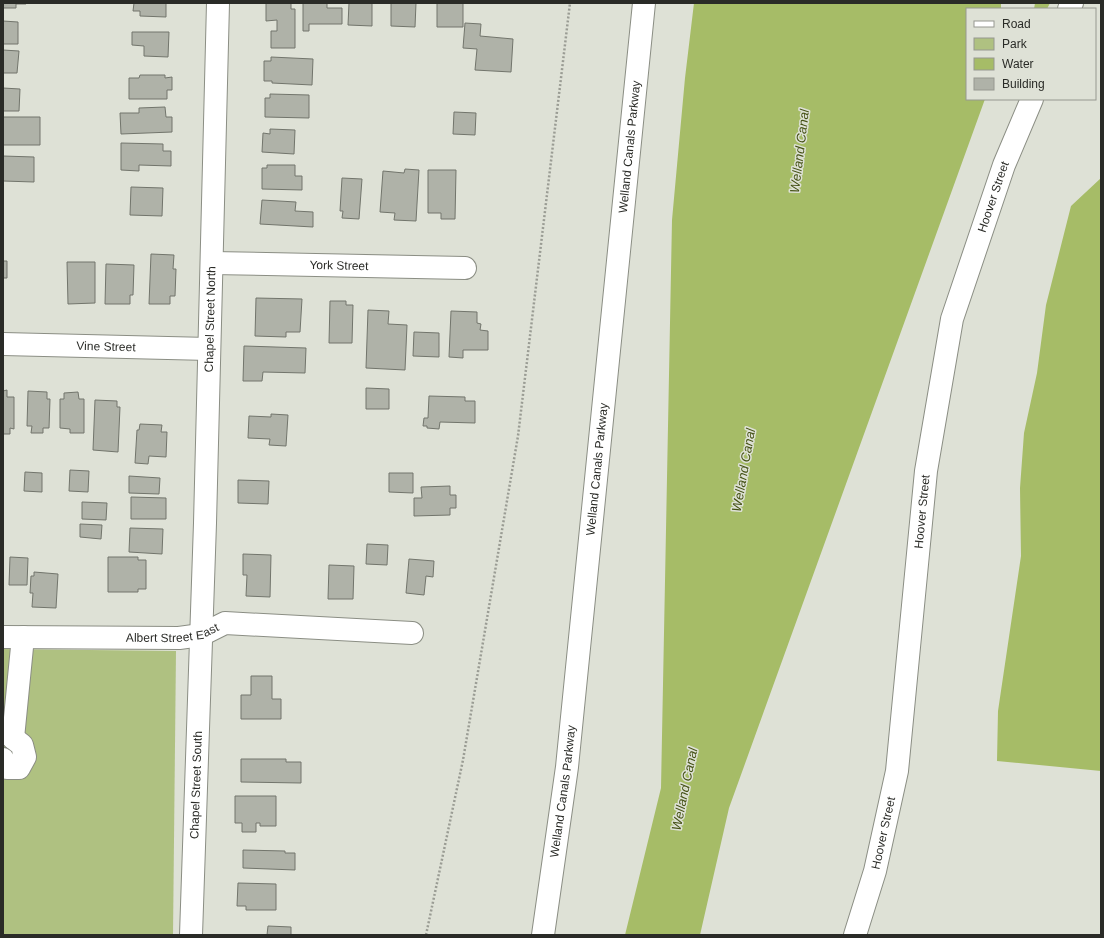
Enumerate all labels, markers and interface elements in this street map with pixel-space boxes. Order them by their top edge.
legend [966,8,1096,100]
text: Road [1002,17,1031,31]
text: Park [1002,37,1028,51]
text: Water [1002,57,1034,71]
text: Building [1002,77,1045,91]
street label: Welland Canals Parkway [616,80,643,214]
water label: Welland Canal [787,107,812,194]
street label: Hoover Street [975,158,1012,234]
street label: York Street [309,258,369,273]
street label: Chapel Street North [202,266,218,373]
street label: Vine Street [76,339,136,354]
street label: Welland Canals Parkway [583,402,611,536]
water label: Welland Canal [729,426,758,513]
street label: Hoover Street [912,473,933,549]
street label: Albert Street East [126,620,222,645]
street label: Welland Canals Parkway [547,725,578,858]
street label: Chapel Street South [187,731,205,839]
water label: Welland Canal [668,745,701,832]
street label: Hoover Street [869,795,898,871]

